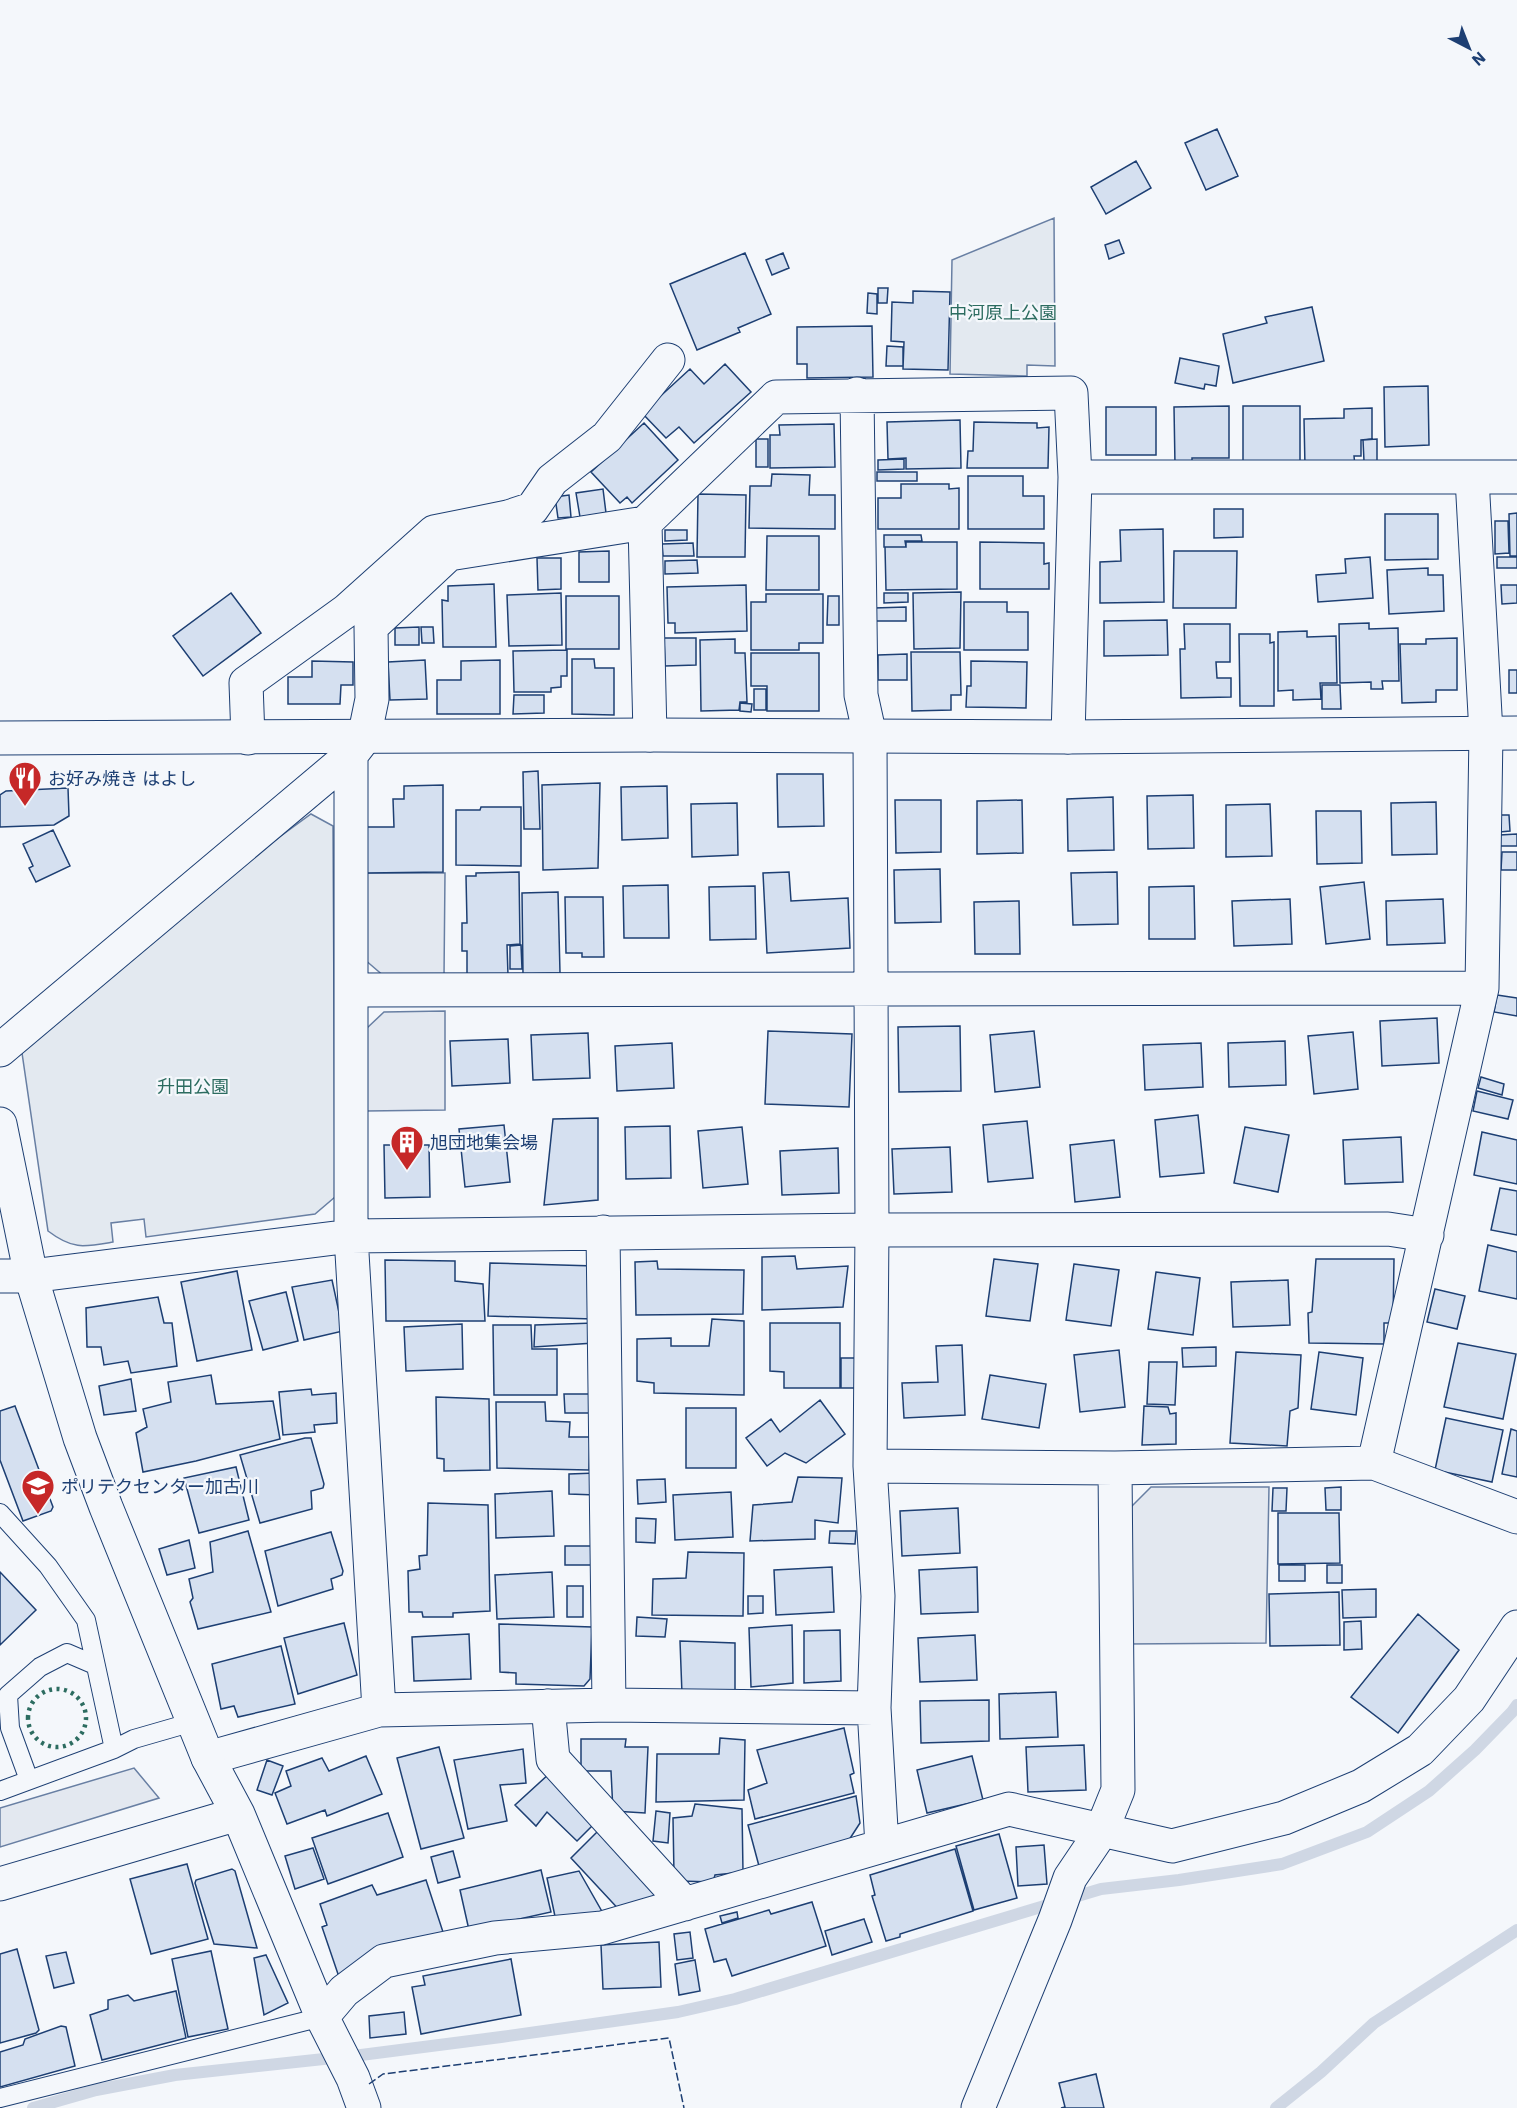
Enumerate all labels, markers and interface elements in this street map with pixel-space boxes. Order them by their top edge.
north arrow [1439,18,1499,78]
text: N [1468,48,1490,70]
park label: 中河原上公園 [949,301,1057,324]
restaurant icon: お好み焼き はよし [7,760,43,807]
place label: お好み焼き はよし [48,767,196,790]
park label: 升田公園 [157,1075,229,1098]
building icon: 旭団地集会場 [389,1124,425,1171]
place label: 旭団地集会場 [430,1131,538,1154]
school or university icon: ポリテクセンター加古川 [20,1468,56,1515]
place label: ポリテクセンター加古川 [61,1475,259,1498]

